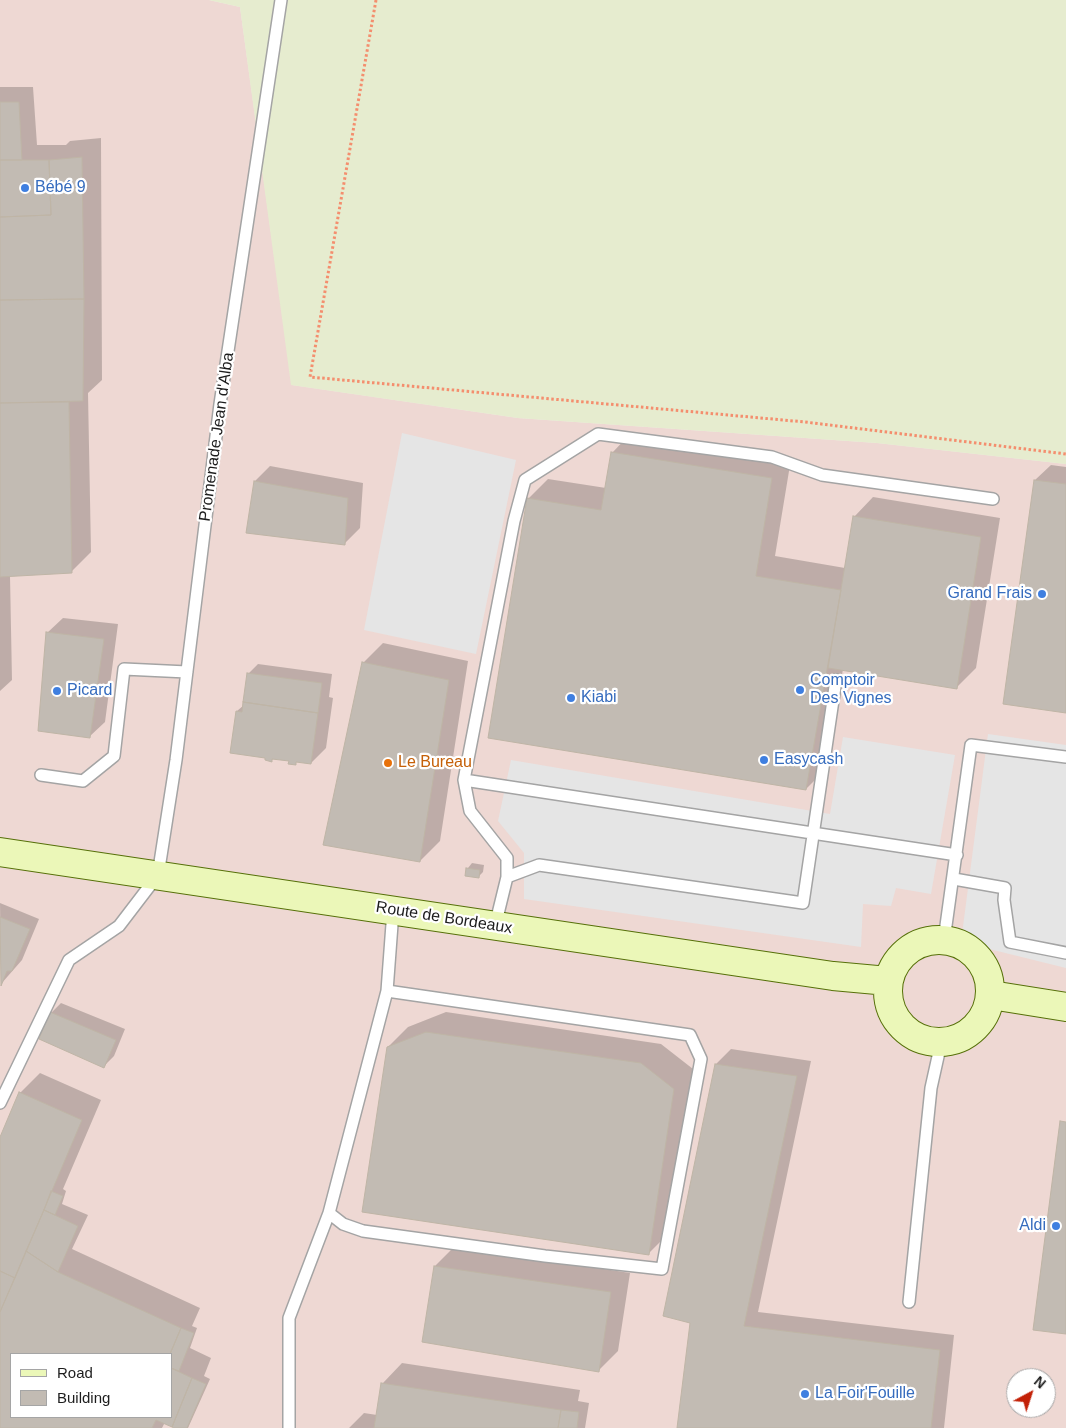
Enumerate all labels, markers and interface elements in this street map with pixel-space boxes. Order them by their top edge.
place label: Bébé 9 [35,178,86,198]
marker: Bébé 9 [19,182,31,194]
street label: Promenade Jean d'Alba [196,351,238,523]
place label: Grand Frais [948,584,1032,604]
marker: Grand Frais [1036,588,1048,600]
place label: Comptoir Des Vignes [810,671,892,709]
place label: Picard [67,681,112,701]
marker: Comptoir Des Vignes [794,684,806,696]
marker: Picard [51,685,63,697]
place label: Kiabi [581,688,617,708]
marker: Kiabi [565,692,577,704]
place label: Easycash [774,750,843,770]
place label: Le Bureau [398,753,472,773]
marker: Easycash [758,754,770,766]
marker: Le Bureau [382,757,394,769]
street label: Route de Bordeaux [374,898,514,938]
place label: Aldi [1019,1216,1046,1236]
marker: Aldi [1050,1220,1062,1232]
legend [10,1353,172,1418]
text: Road [57,1364,93,1381]
north arrow [1006,1368,1056,1418]
text: N [1031,1373,1049,1392]
place label: La Foir'Fouille [815,1384,915,1404]
marker: La Foir'Fouille [799,1388,811,1400]
text: Building [57,1389,110,1406]

